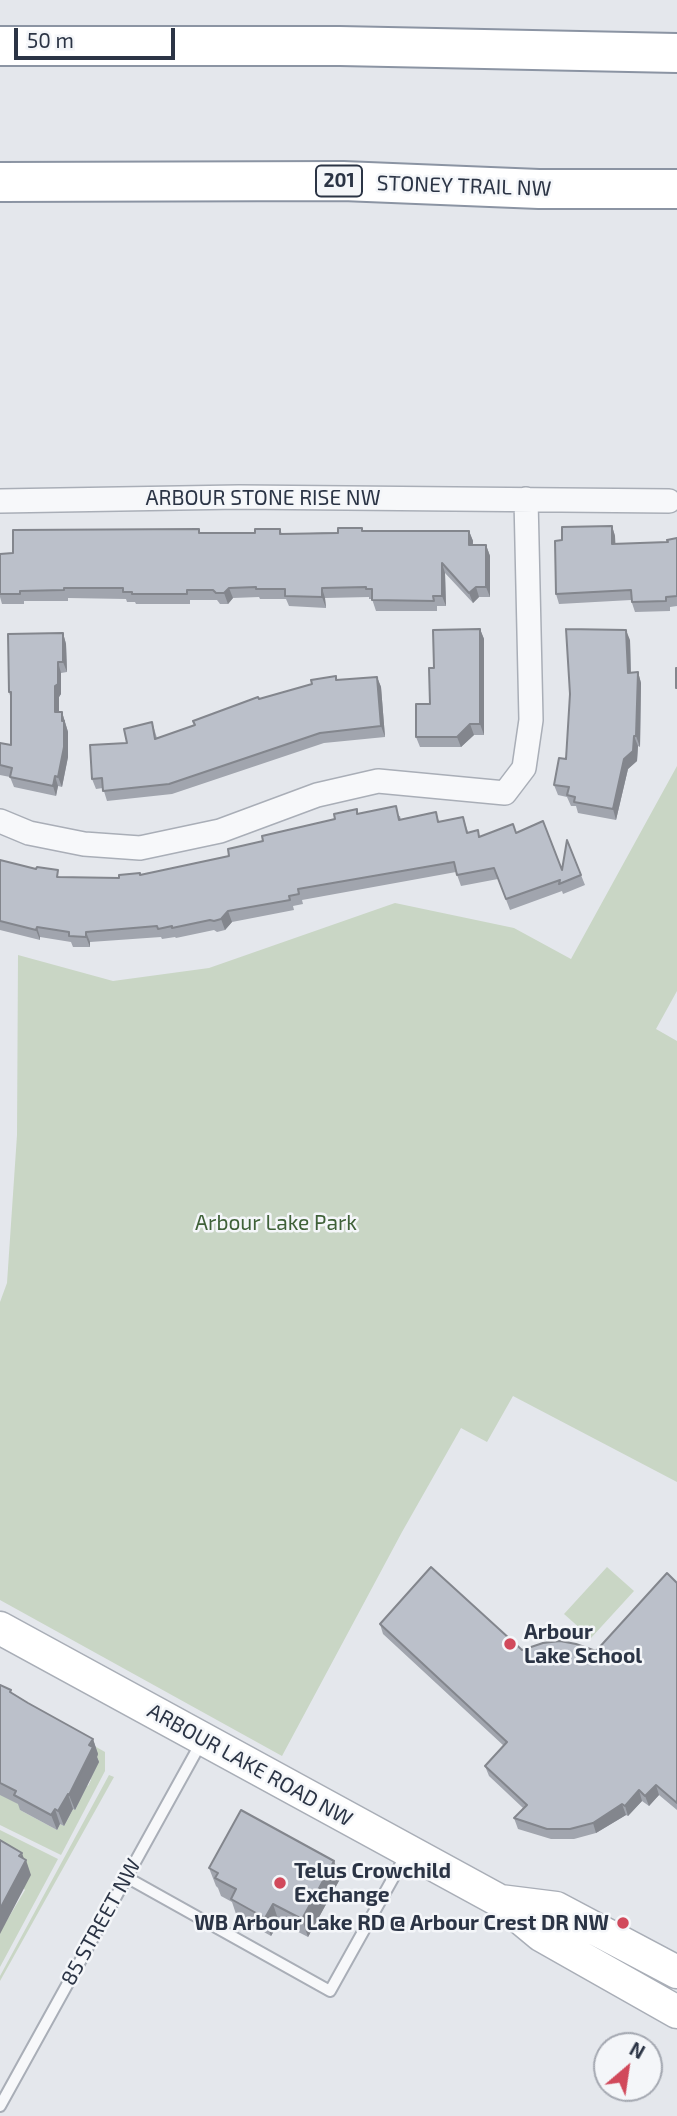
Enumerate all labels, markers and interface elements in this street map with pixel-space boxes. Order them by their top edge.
scale bar [18,14,178,58]
text: 50 m [27,27,74,52]
road number: 201 [316,166,362,196]
street label: STONEY TRAIL NW [376,170,552,202]
street label: ARBOUR STONE RISE NW [145,485,381,511]
park label: Arbour Lake Park [195,1210,357,1236]
place label: Arbour Lake School [524,1619,642,1669]
marker: Arbour Lake School [502,1636,518,1652]
street label: ARBOUR LAKE ROAD NW [143,1698,357,1832]
street label: 85 STREET NW [56,1854,146,1990]
place label: Telus Crowchild Exchange [294,1858,451,1908]
marker: Telus Crowchild Exchange [272,1875,288,1891]
place label: WB Arbour Lake RD @ Arbour Crest DR NW [194,1910,609,1936]
marker: WB Arbour Lake RD @ Arbour Crest DR NW [615,1915,631,1931]
north arrow [593,2032,663,2102]
text: N [626,2037,649,2063]

